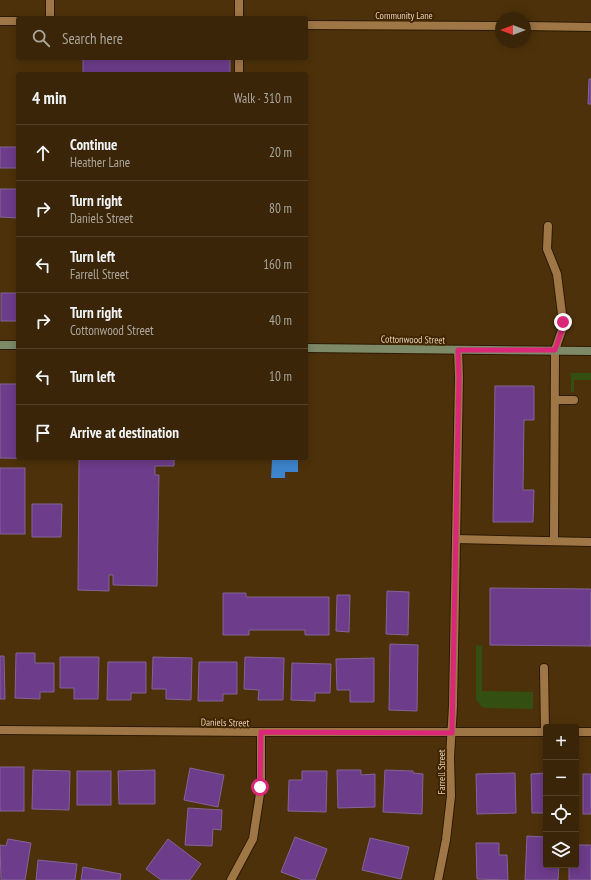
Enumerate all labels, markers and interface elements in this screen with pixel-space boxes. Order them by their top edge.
street label: Community Lane [375,9,433,22]
north arrow [495,12,531,48]
search box [16,16,308,60]
icon: search [30,27,52,49]
text: Search here [62,29,123,48]
text: 4 min [32,87,66,109]
text: Walk · 310 m [234,90,292,107]
text: Continue [70,135,117,154]
icon: ahead [32,142,54,164]
text: 20 m [269,144,292,161]
text: Heather Lane [70,154,130,171]
text: Turn right [70,191,122,210]
icon: right [32,198,54,220]
text: 80 m [269,200,292,217]
text: Daniels Street [70,210,133,227]
text: Turn left [70,247,115,266]
icon: left [32,254,54,276]
text: 160 m [263,256,292,273]
text: Farrell Street [70,266,129,283]
text: Turn right [70,303,122,322]
icon: right [32,310,54,332]
text: 40 m [269,312,292,329]
route end [554,313,572,331]
text: Cottonwood Street [70,322,154,339]
street label: Cottonwood Street [381,332,446,347]
icon: left [32,366,54,388]
text: Turn left [70,367,115,386]
text: 10 m [269,368,292,385]
icon: arrive [32,422,54,444]
text: Arrive at destination [70,423,179,442]
street label: Daniels Street [201,716,250,729]
map controls [543,724,579,868]
button: + [543,724,579,760]
street label: Farrell Street [435,749,448,795]
button: − [543,760,579,796]
route start [251,778,269,796]
button: locate [543,796,579,832]
button: layers [543,832,579,868]

